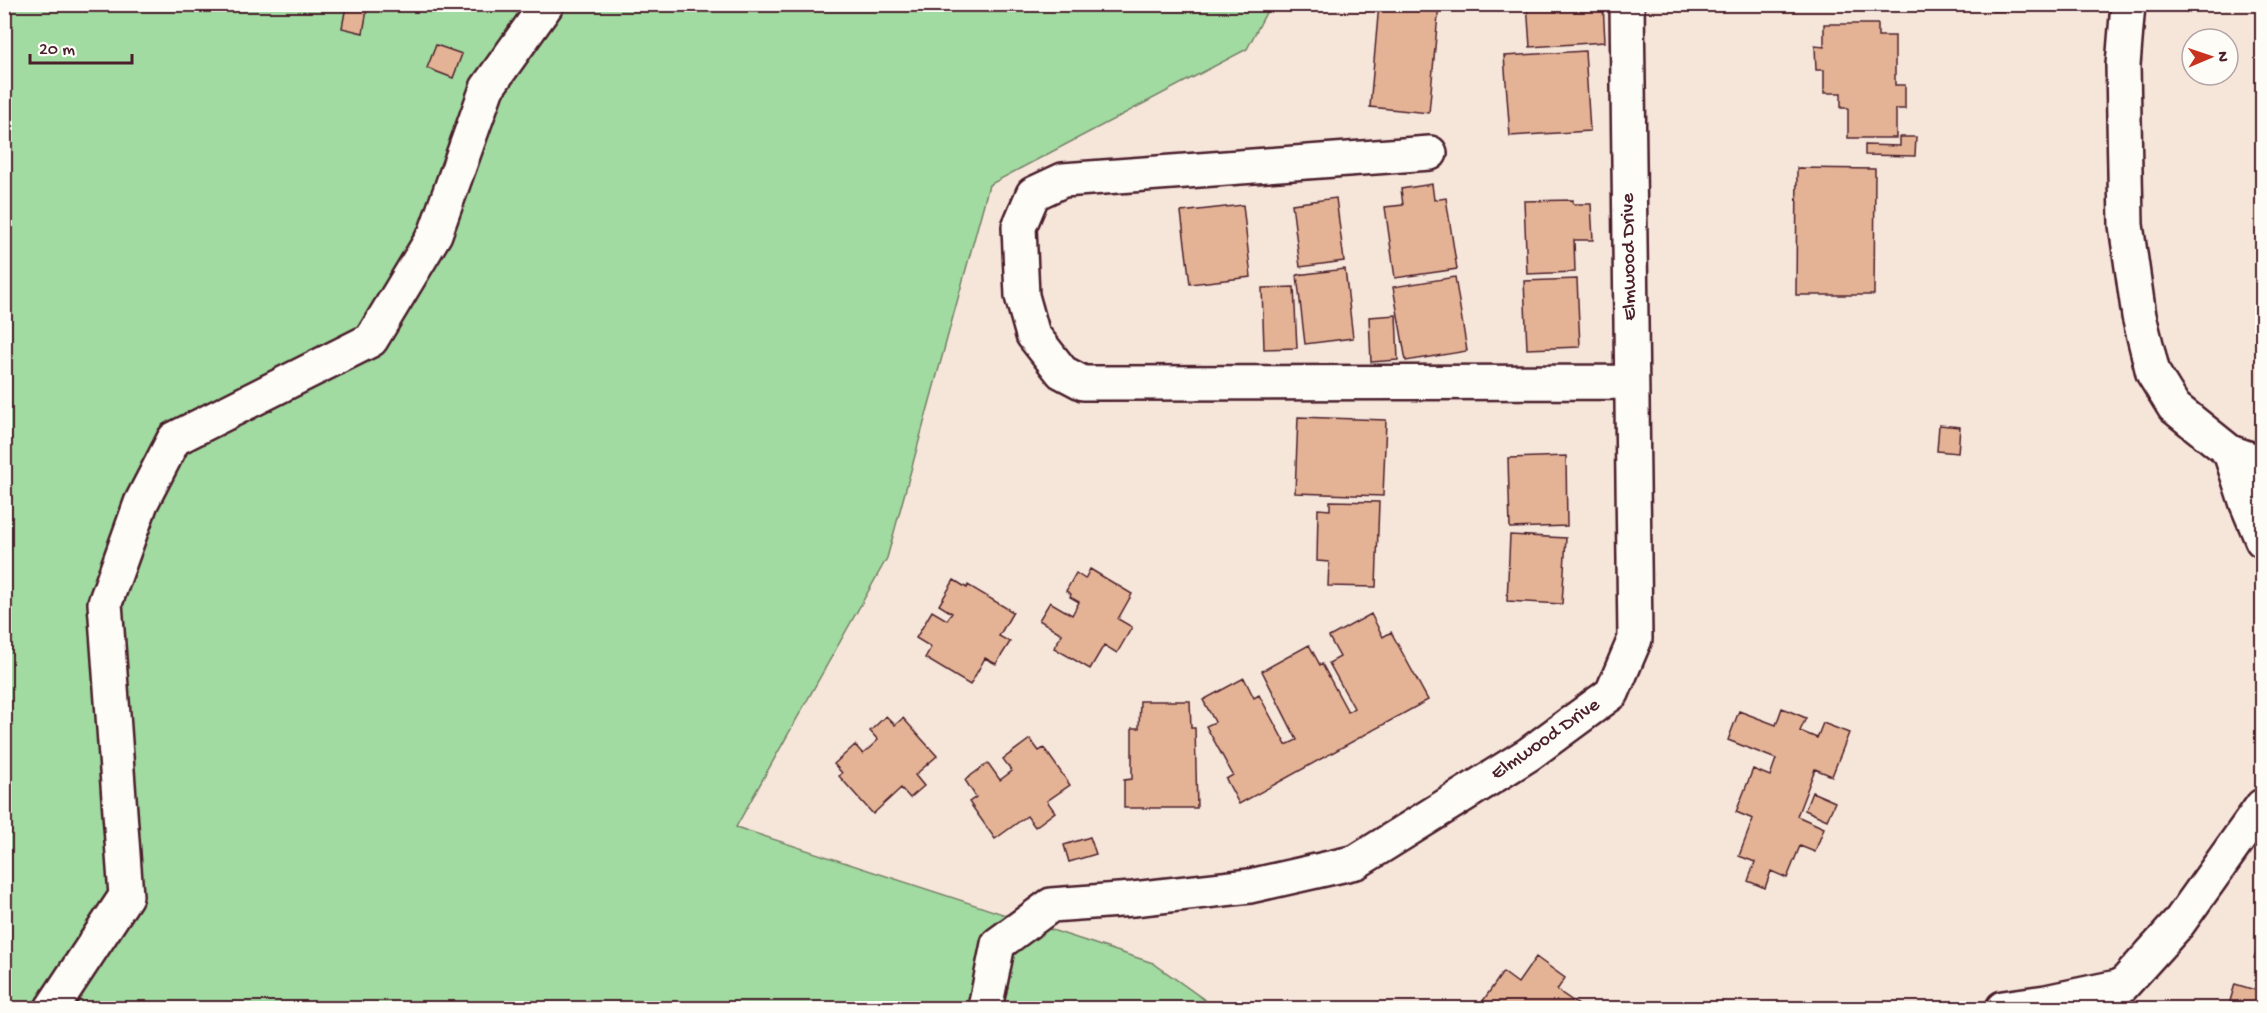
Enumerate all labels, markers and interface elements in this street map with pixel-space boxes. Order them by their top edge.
scale bar [30,27,132,65]
north arrow [2180,27,2240,87]
text: 20 m [39,40,75,61]
text: N [2212,51,2231,63]
street label: Elmwood Drive [1617,192,1643,321]
street label: Elmwood Drive [1487,694,1605,786]

